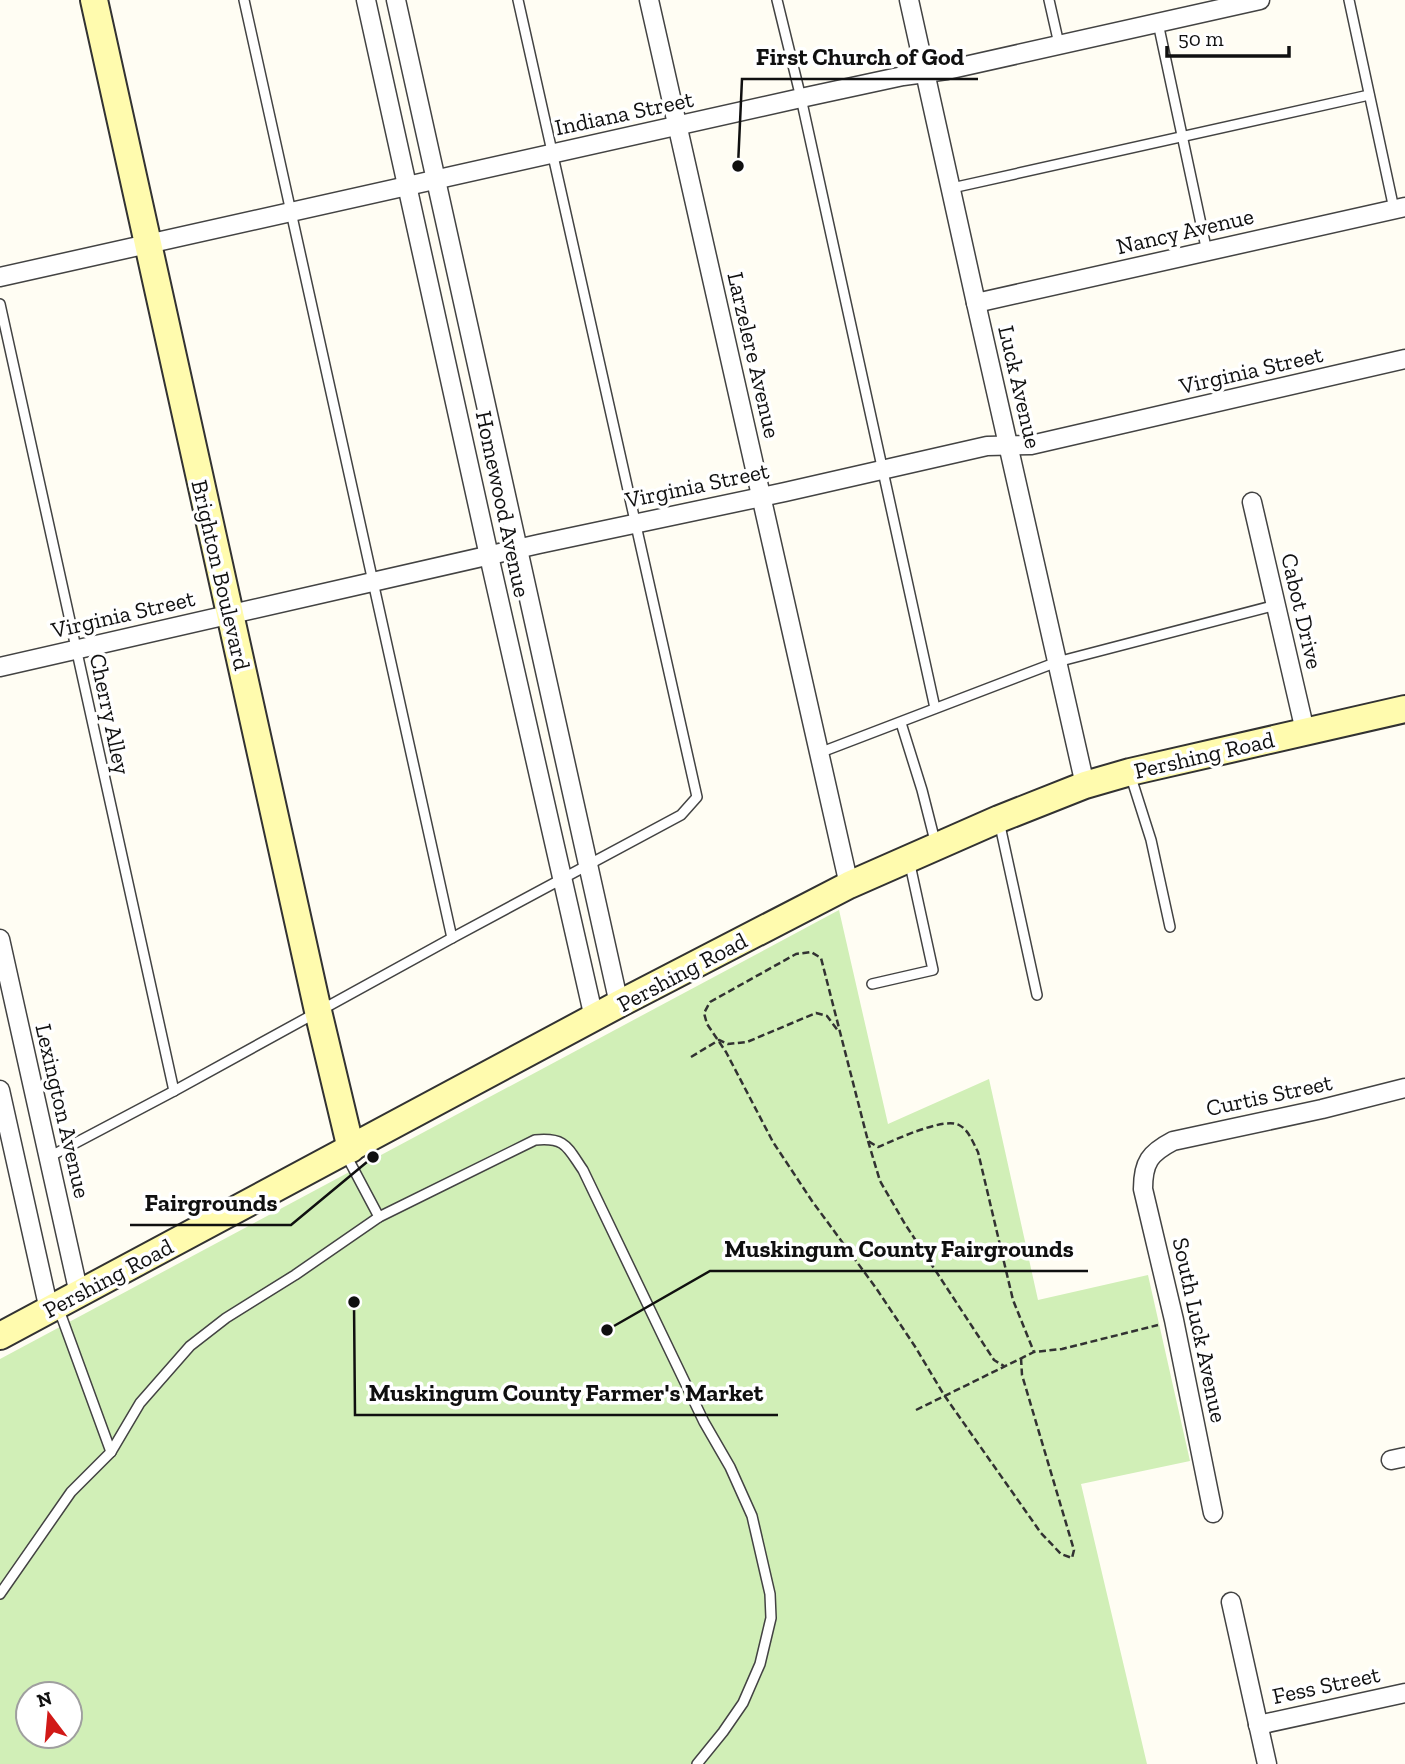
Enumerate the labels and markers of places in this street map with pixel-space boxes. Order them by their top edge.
callout: First Church of God [742,34,978,79]
callout: Fairgrounds [130,1180,291,1225]
callout: Muskingum County Fairgrounds [710,1226,1088,1271]
callout: Muskingum County Farmer's Market [355,1370,778,1415]

